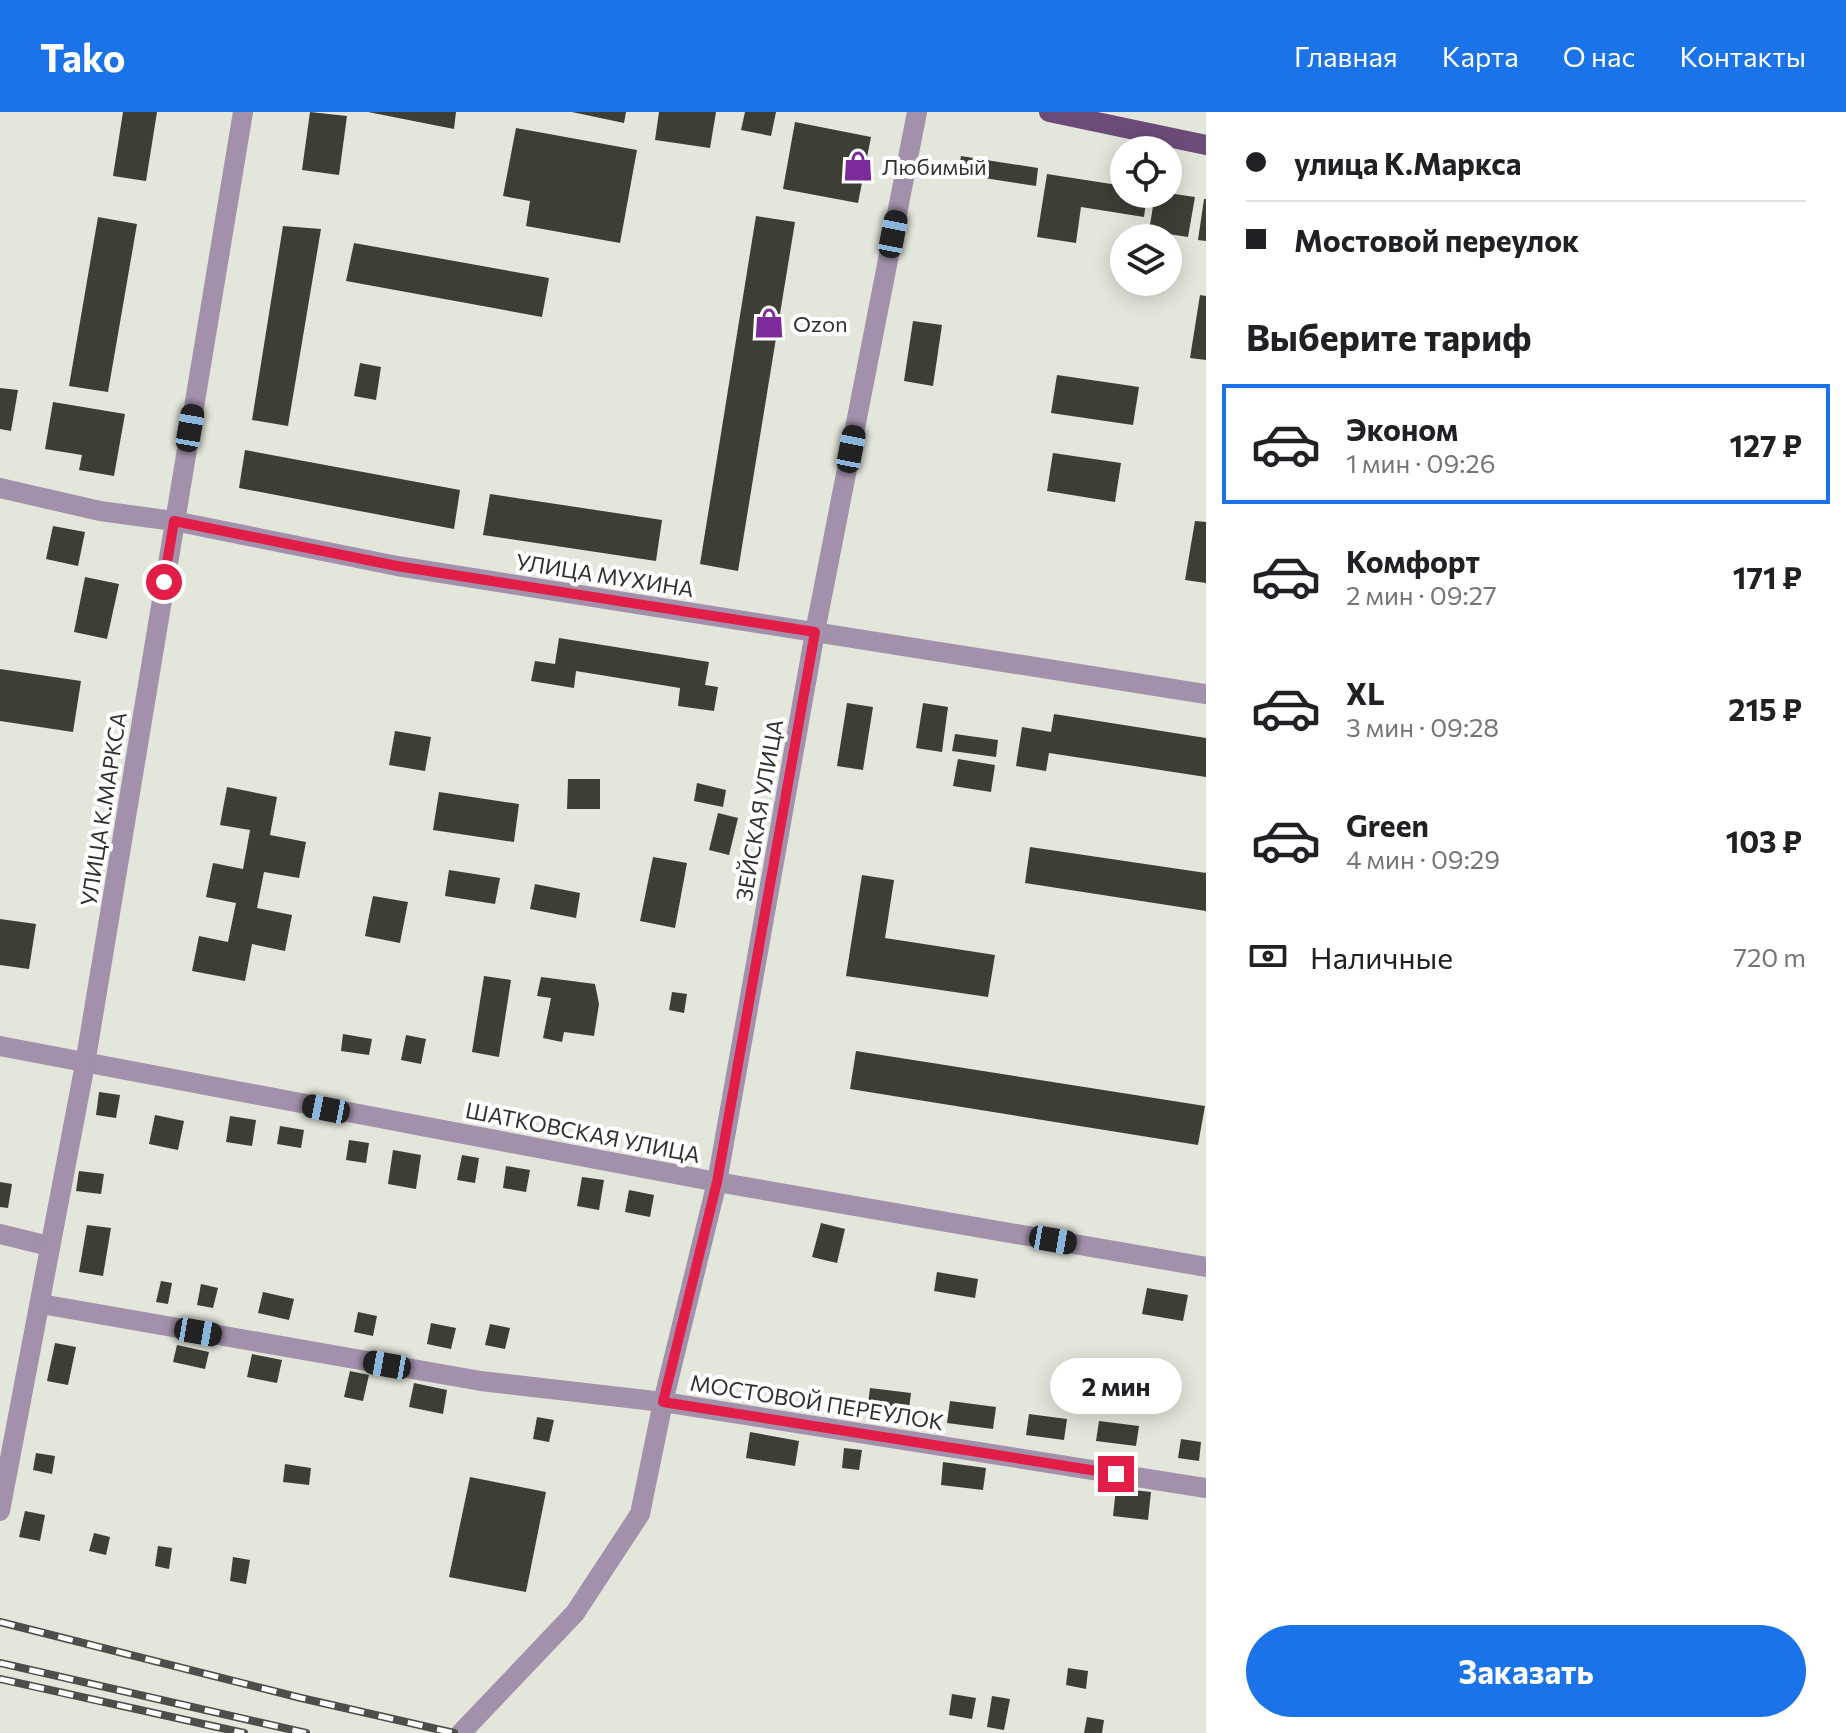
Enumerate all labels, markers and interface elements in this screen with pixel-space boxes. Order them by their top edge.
text: Tako [40,33,125,80]
text: Главная [1294,39,1398,73]
text: Карта [1442,39,1519,73]
text: О нас [1563,39,1635,73]
text: Контакты [1679,39,1806,73]
map controls [1110,136,1182,296]
button: locate [1110,136,1182,208]
text: улица К.Маркса [1294,144,1521,181]
shop icon: Любимый [841,149,875,183]
place label: Любимый [882,153,987,180]
car [877,208,909,260]
text: Мостовой переулок [1294,221,1579,258]
button: layers [1110,224,1182,296]
shop icon: Ozon [752,306,786,340]
place label: Ozon [793,310,848,337]
text: Выберите тариф [1246,314,1531,358]
car [174,402,206,454]
icon: car [1250,408,1322,480]
text: Эконом [1346,410,1458,447]
car [835,423,867,475]
text: 127 ₽ [1730,426,1802,463]
text: 1 мин · 09:26 [1346,447,1495,478]
icon: car [1250,540,1322,612]
text: Комфорт [1346,542,1480,579]
street label: УЛИЦА МУХИНА [514,548,696,602]
text: 171 ₽ [1733,558,1802,595]
route start [146,564,182,600]
text: 2 мин · 09:27 [1346,579,1497,610]
icon: car [1250,672,1322,744]
text: XL [1346,674,1385,711]
text: 215 ₽ [1728,690,1802,727]
street label: УЛИЦА К.МАРКСА [74,710,132,908]
text: 3 мин · 09:28 [1346,711,1499,742]
street label: ЗЕЙСКАЯ УЛИЦА [730,717,788,903]
icon: car [1250,804,1322,876]
text: Green [1346,806,1429,843]
text: 103 ₽ [1726,822,1802,859]
text: 4 мин · 09:29 [1346,843,1500,874]
icon: cash [1246,934,1290,978]
text: Наличные [1310,938,1453,975]
text: 720 m [1733,941,1806,972]
car [300,1093,352,1125]
street label: ШАТКОВСКАЯ УЛИЦА [463,1096,703,1168]
car [1027,1224,1079,1256]
car [172,1316,224,1348]
car [361,1349,413,1381]
callout: 2 мин [1050,1358,1182,1414]
street label: МОСТОВОЙ ПЕРЕУЛОК [688,1369,946,1435]
text: 2 мин [1081,1370,1151,1401]
route end [1098,1456,1134,1492]
button: Заказать [1246,1625,1806,1717]

